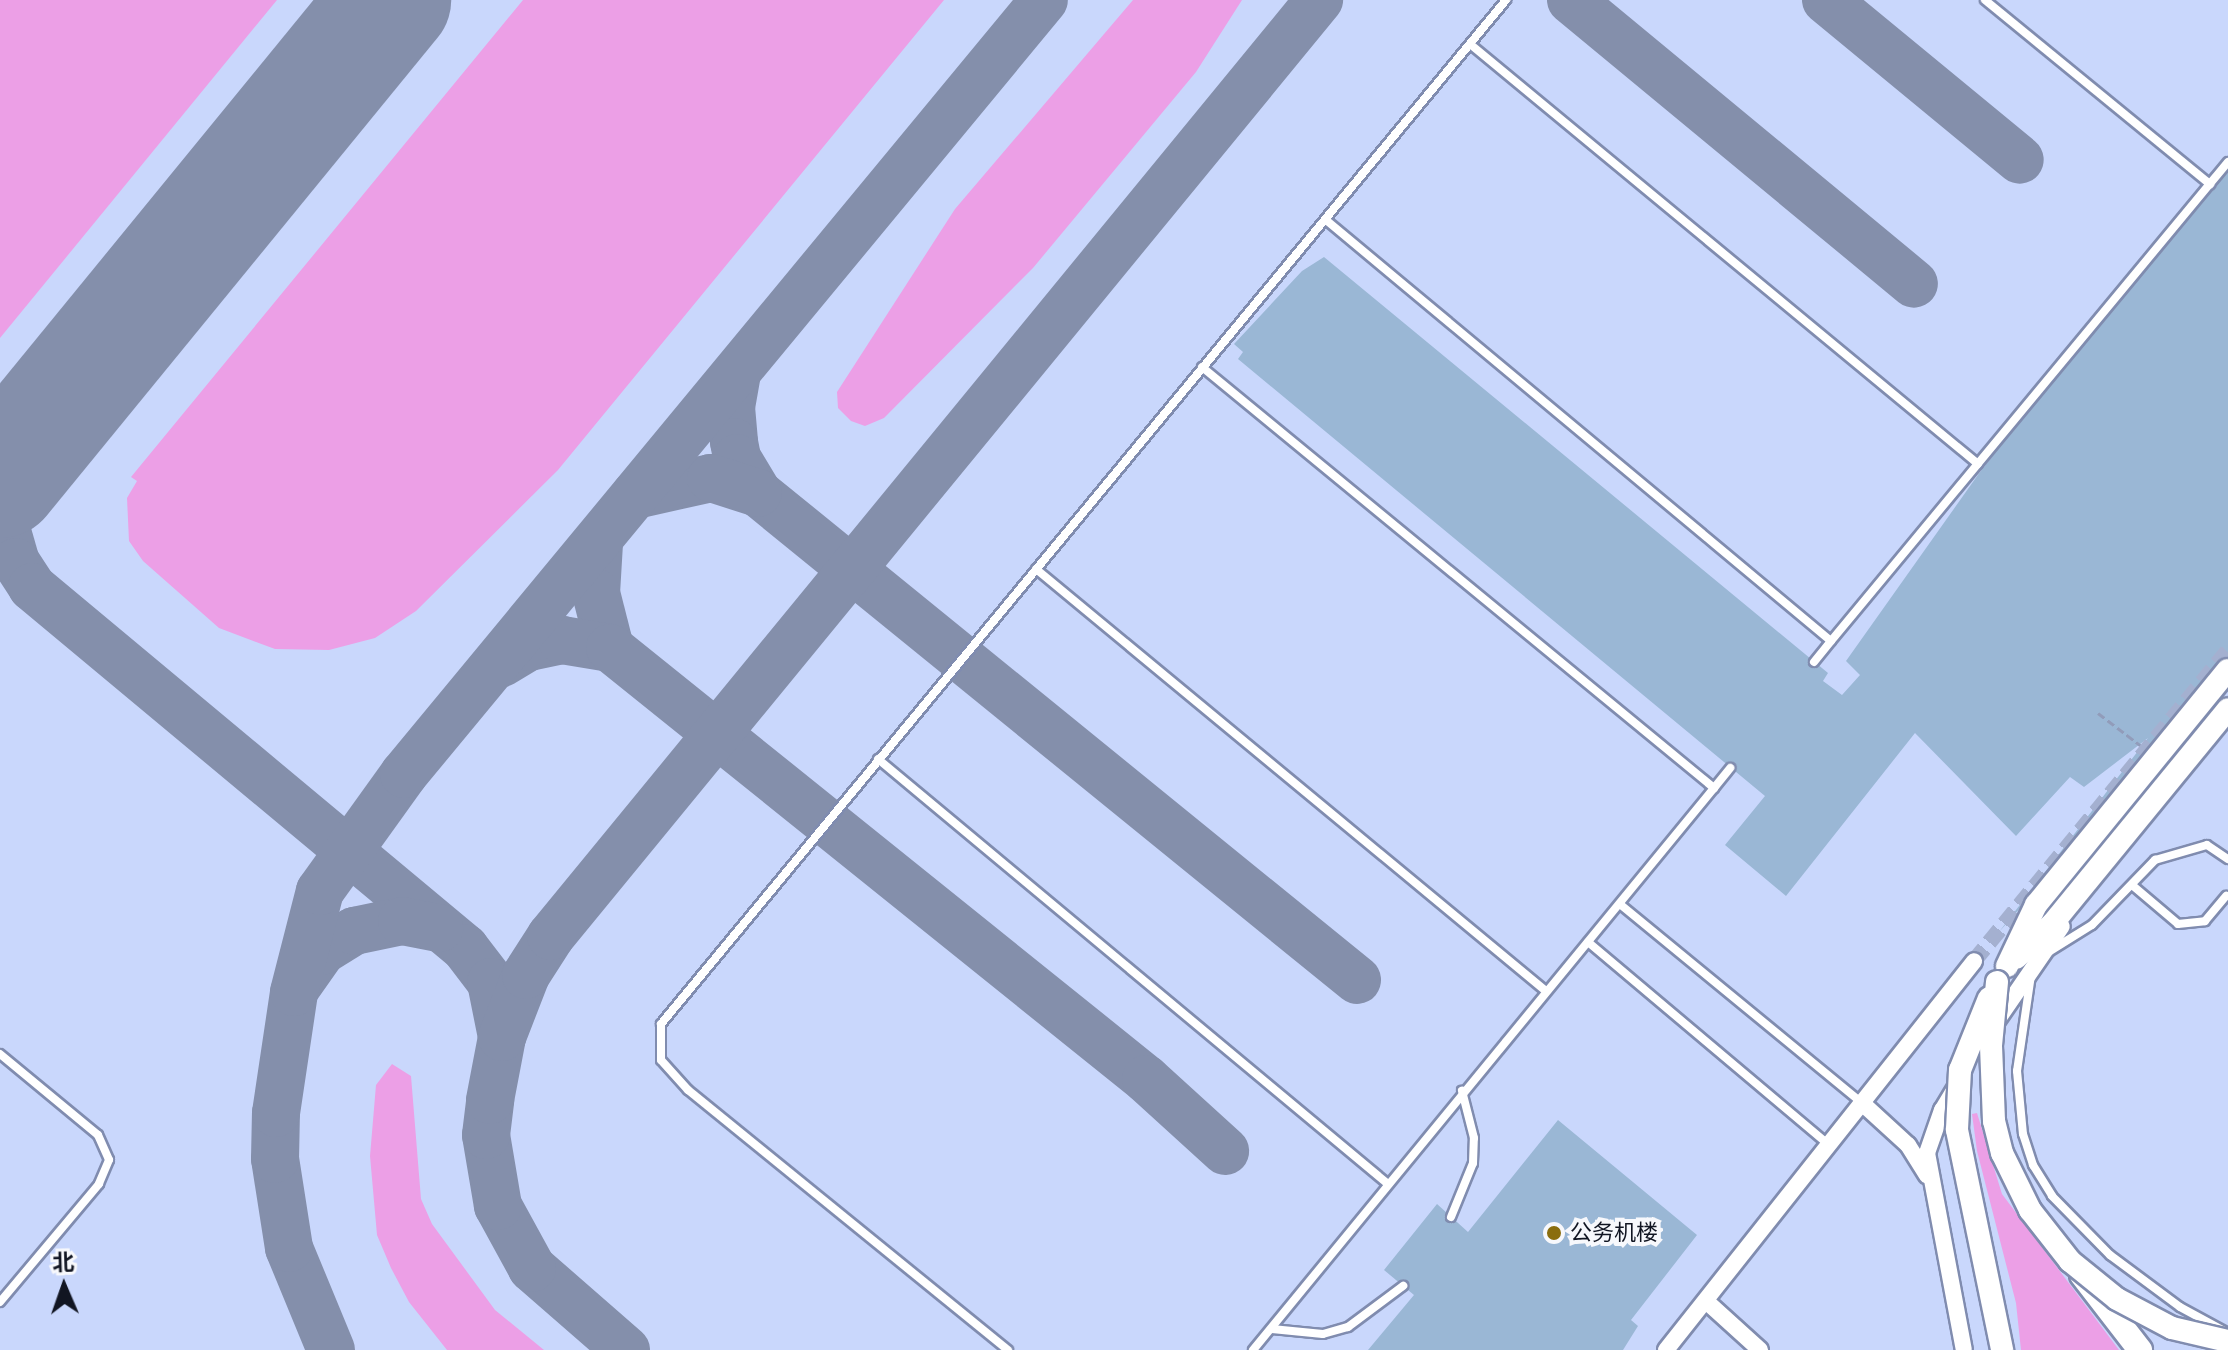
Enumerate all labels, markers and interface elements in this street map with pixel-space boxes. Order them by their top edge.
place label: 公务机楼 [1570,1220,1658,1246]
marker: 公务机楼 [1545,1224,1563,1242]
north arrow [24,1246,104,1326]
text: 北 [52,1249,75,1275]

